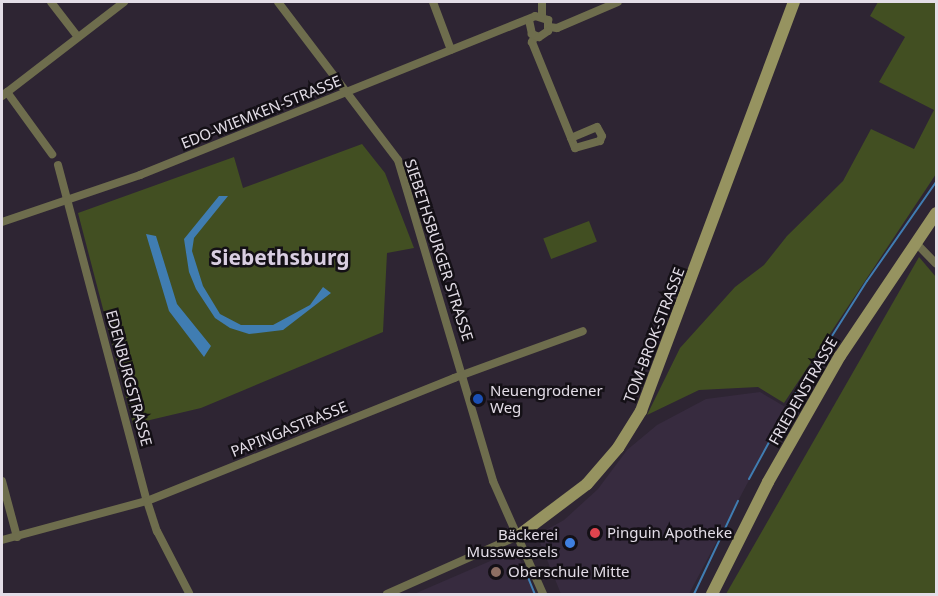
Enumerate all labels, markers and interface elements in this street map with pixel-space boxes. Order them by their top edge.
street label: EDO-WIEMKEN-STRASSE [178,72,344,152]
street label: SIEBETHSBURGER STRASSE [401,157,477,343]
district label: Siebethsburg [211,244,349,270]
street label: TOM-BROK-STRASSE [620,265,688,405]
street label: EDENBURGSTRASSE [102,308,156,448]
street label: FRIEDENSTRASSE [765,334,841,448]
place label: Neuengrodener Weg [490,381,603,416]
marker: Neuengrodener Weg [471,392,485,406]
street label: PAPINGASTRASSE [228,397,350,461]
place label: Pinguin Apotheke [607,524,732,542]
place label: Bäckerei Musswessels [467,525,558,560]
marker: Pinguin Apotheke [588,526,602,540]
marker: Bäckerei Musswessels [563,536,577,550]
place label: Oberschule Mitte [508,563,630,581]
marker: Oberschule Mitte [489,565,503,579]

